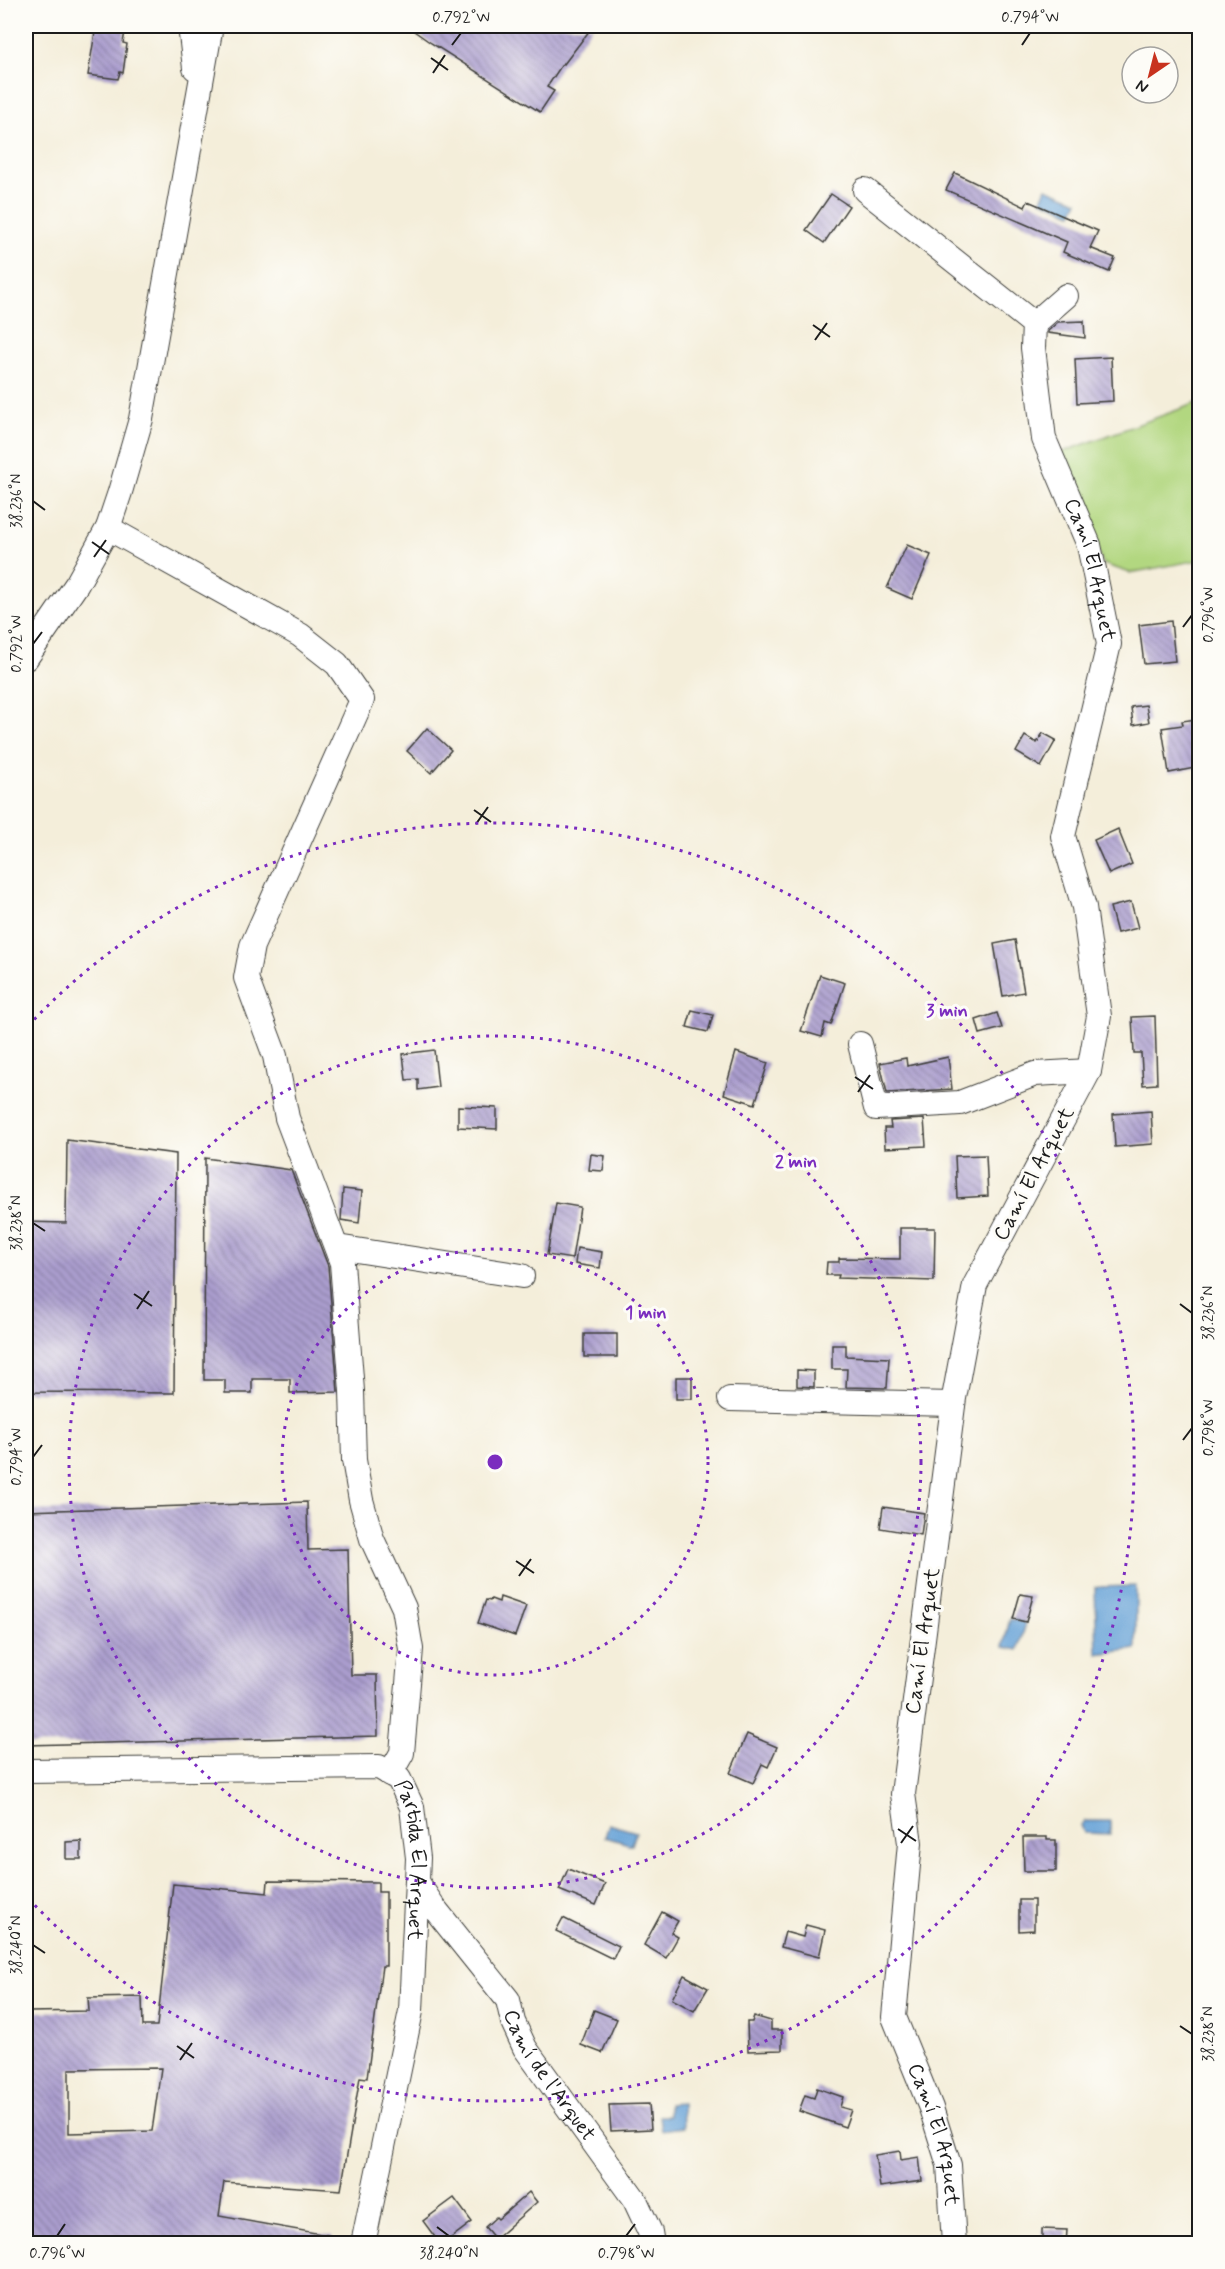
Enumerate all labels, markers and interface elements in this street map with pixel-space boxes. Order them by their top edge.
text: 0.792°W [432,8,490,28]
text: 0.794°W [1001,8,1059,28]
north arrow [1120,45,1180,105]
text: N [1132,74,1153,98]
text: 38.236°N [7,474,27,528]
street label: Camí El Arquet [1057,494,1122,645]
text: 0.796°W [1199,587,1219,643]
text: 0.792°W [7,615,27,673]
text: 3 min [926,999,968,1023]
street label: Camí El Arquet [987,1102,1081,1246]
text: 2 min [775,1150,817,1174]
text: 38.238°N [7,1195,27,1251]
text: 38.236°N [1199,1286,1219,1340]
text: 1 min [625,1301,667,1325]
text: 0.798°W [1199,1400,1219,1456]
text: 0.794°W [7,1428,27,1486]
centre of rings [485,1452,505,1472]
street label: Camí El Arquet [899,1565,947,1716]
street label: Partida El Arquet [387,1775,433,1942]
text: 38.240°N [7,1915,27,1975]
text: 38.238°N [1199,2006,1219,2062]
street label: Camí de l'Arquet [497,2007,602,2147]
street label: Camí El Arquet [900,2059,966,2207]
text: 0.796°W [29,2244,85,2264]
text: 38.240°N [419,2244,479,2264]
text: 0.798°W [598,2244,654,2264]

